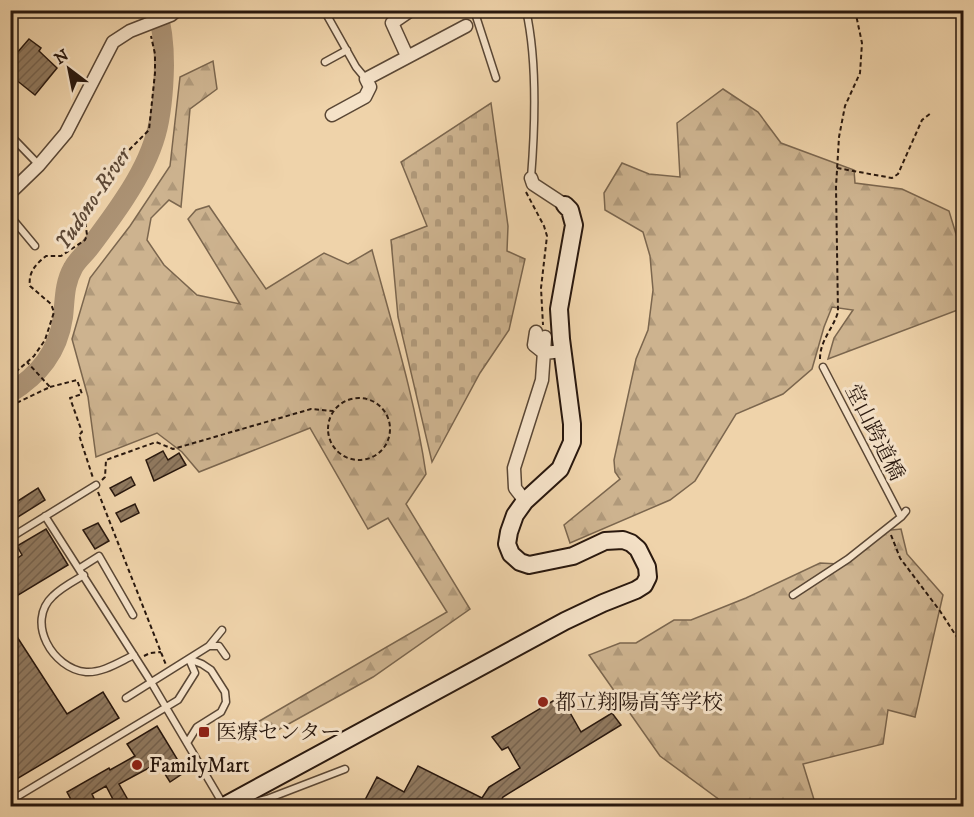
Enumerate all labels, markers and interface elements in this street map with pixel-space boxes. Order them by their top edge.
north arrow [39,39,99,99]
text: N [51,45,72,69]
water label: Yudono-River [49,141,138,255]
street label: 堂山跨道橋 [839,380,910,485]
place label: 都立翔陽高等学校 [555,690,723,716]
marker: 都立翔陽高等学校 [536,695,550,709]
place label: 医療センター [216,720,341,746]
marker: 医療センター [197,725,211,739]
place label: FamilyMart [149,753,250,779]
marker: FamilyMart [130,758,144,772]

